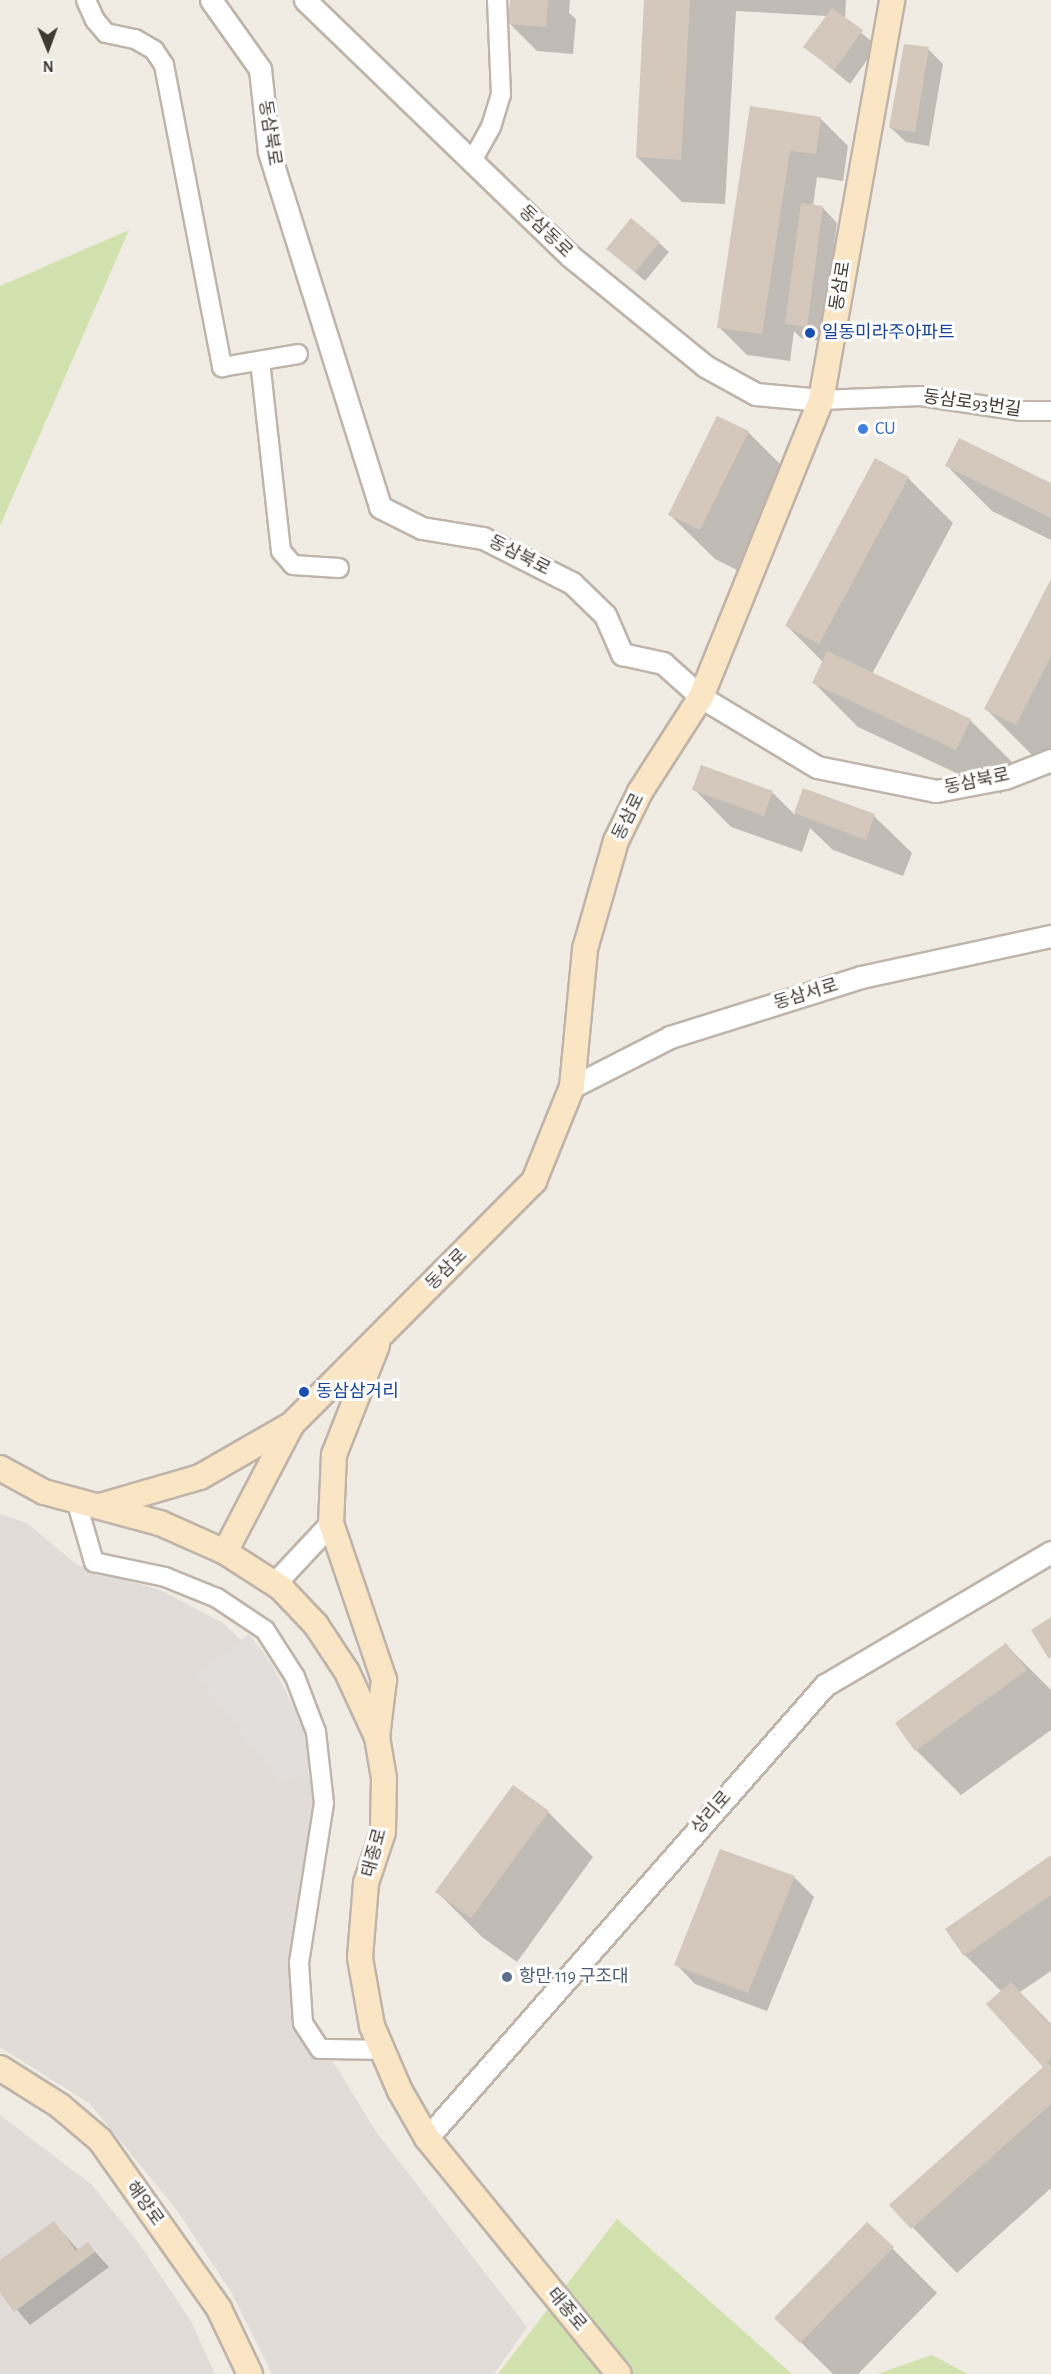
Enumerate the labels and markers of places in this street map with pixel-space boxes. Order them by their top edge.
place label: 일동미라주아파트 [822,322,954,344]
marker: 일동미라주아파트 [803,326,817,340]
place label: CU [875,418,896,440]
marker: CU [856,422,870,436]
place label: 동삼삼거리 [316,1381,399,1403]
marker: 동삼삼거리 [297,1385,311,1399]
place label: 항만 119 구조대 [519,1966,629,1988]
marker: 항만 119 구조대 [500,1970,514,1984]

